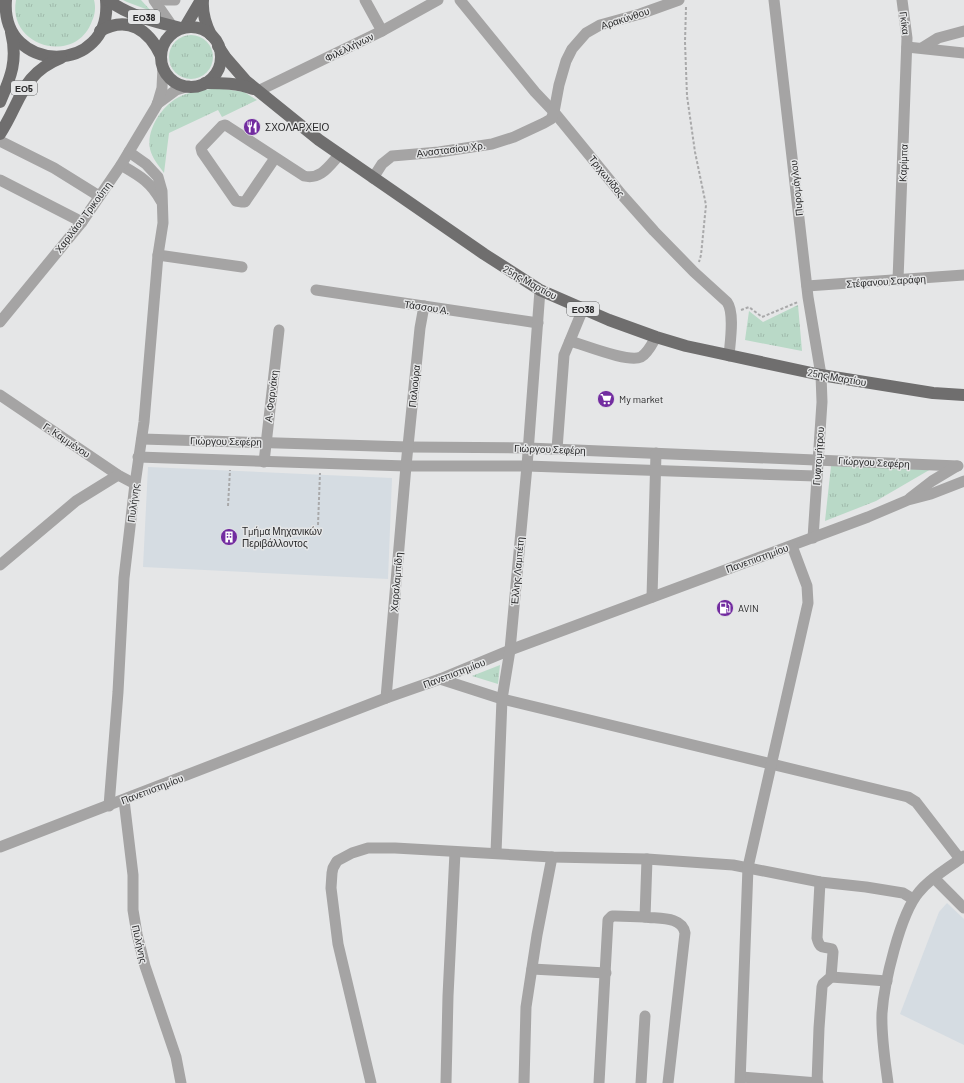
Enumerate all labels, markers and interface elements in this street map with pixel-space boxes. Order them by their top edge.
street label: Αρακύνθου [599,5,651,31]
road number: ΕΟ38 [128,10,160,24]
street label: Γκίκα [898,11,912,36]
street label: Φιλελλήνων [323,30,375,64]
road number: ΕΟ5 [11,81,37,95]
restaurant icon: ΣΧΟΛΑΡΧΕΙΟ [242,117,262,137]
place label: ΣΧΟΛΑΡΧΕΙΟ [265,121,330,133]
street label: Αναστασίου Χρ. [416,139,486,159]
street label: Καρίμπα [896,144,910,182]
street label: Τριχωνίδος [587,153,627,199]
street label: Πυρομάγλου [787,159,805,217]
street label: Χαριλάου Τρικούπη [52,179,114,255]
street label: 25ης Μαρτίου [501,262,559,302]
street label: Στέφανου Σαράφη [846,272,926,290]
street label: Τάσσου Α. [404,298,450,316]
road number: ΕΟ38 [567,302,599,316]
street label: Παλιούρα [406,364,422,408]
street label: 25ης Μαρτίου [807,366,867,388]
street label: Α. Φαρνάκη [262,369,280,423]
supermarket icon: My market [596,389,616,409]
place label: My market [619,393,664,405]
street label: Γ. Καμμένου [41,420,93,460]
street label: Γυφτομήτρου [810,426,826,486]
street label: Γιώργου Σεφέρη [190,434,262,448]
street label: Γιώργου Σεφέρη [514,442,586,456]
street label: Γιώργου Σεφέρη [838,454,910,470]
street label: Πυλήνης [125,483,141,523]
place label: Τμήμα Μηχανικών Περιβάλλοντος [242,525,322,549]
building icon: Τμήμα Μηχανικών Περιβάλλοντος [219,527,239,547]
street label: Έλλης Λαμπέτη [508,536,526,607]
street label: Πανεπιστημίου [724,541,790,575]
street label: Χαραλαμπίδη [387,552,405,612]
fuel station icon: AVIN [715,598,735,618]
place label: AVIN [738,602,759,614]
street label: Πανεπιστημίου [421,656,487,690]
street label: Πανεπιστημίου [119,772,185,806]
street label: Πυλήνης [130,924,150,964]

